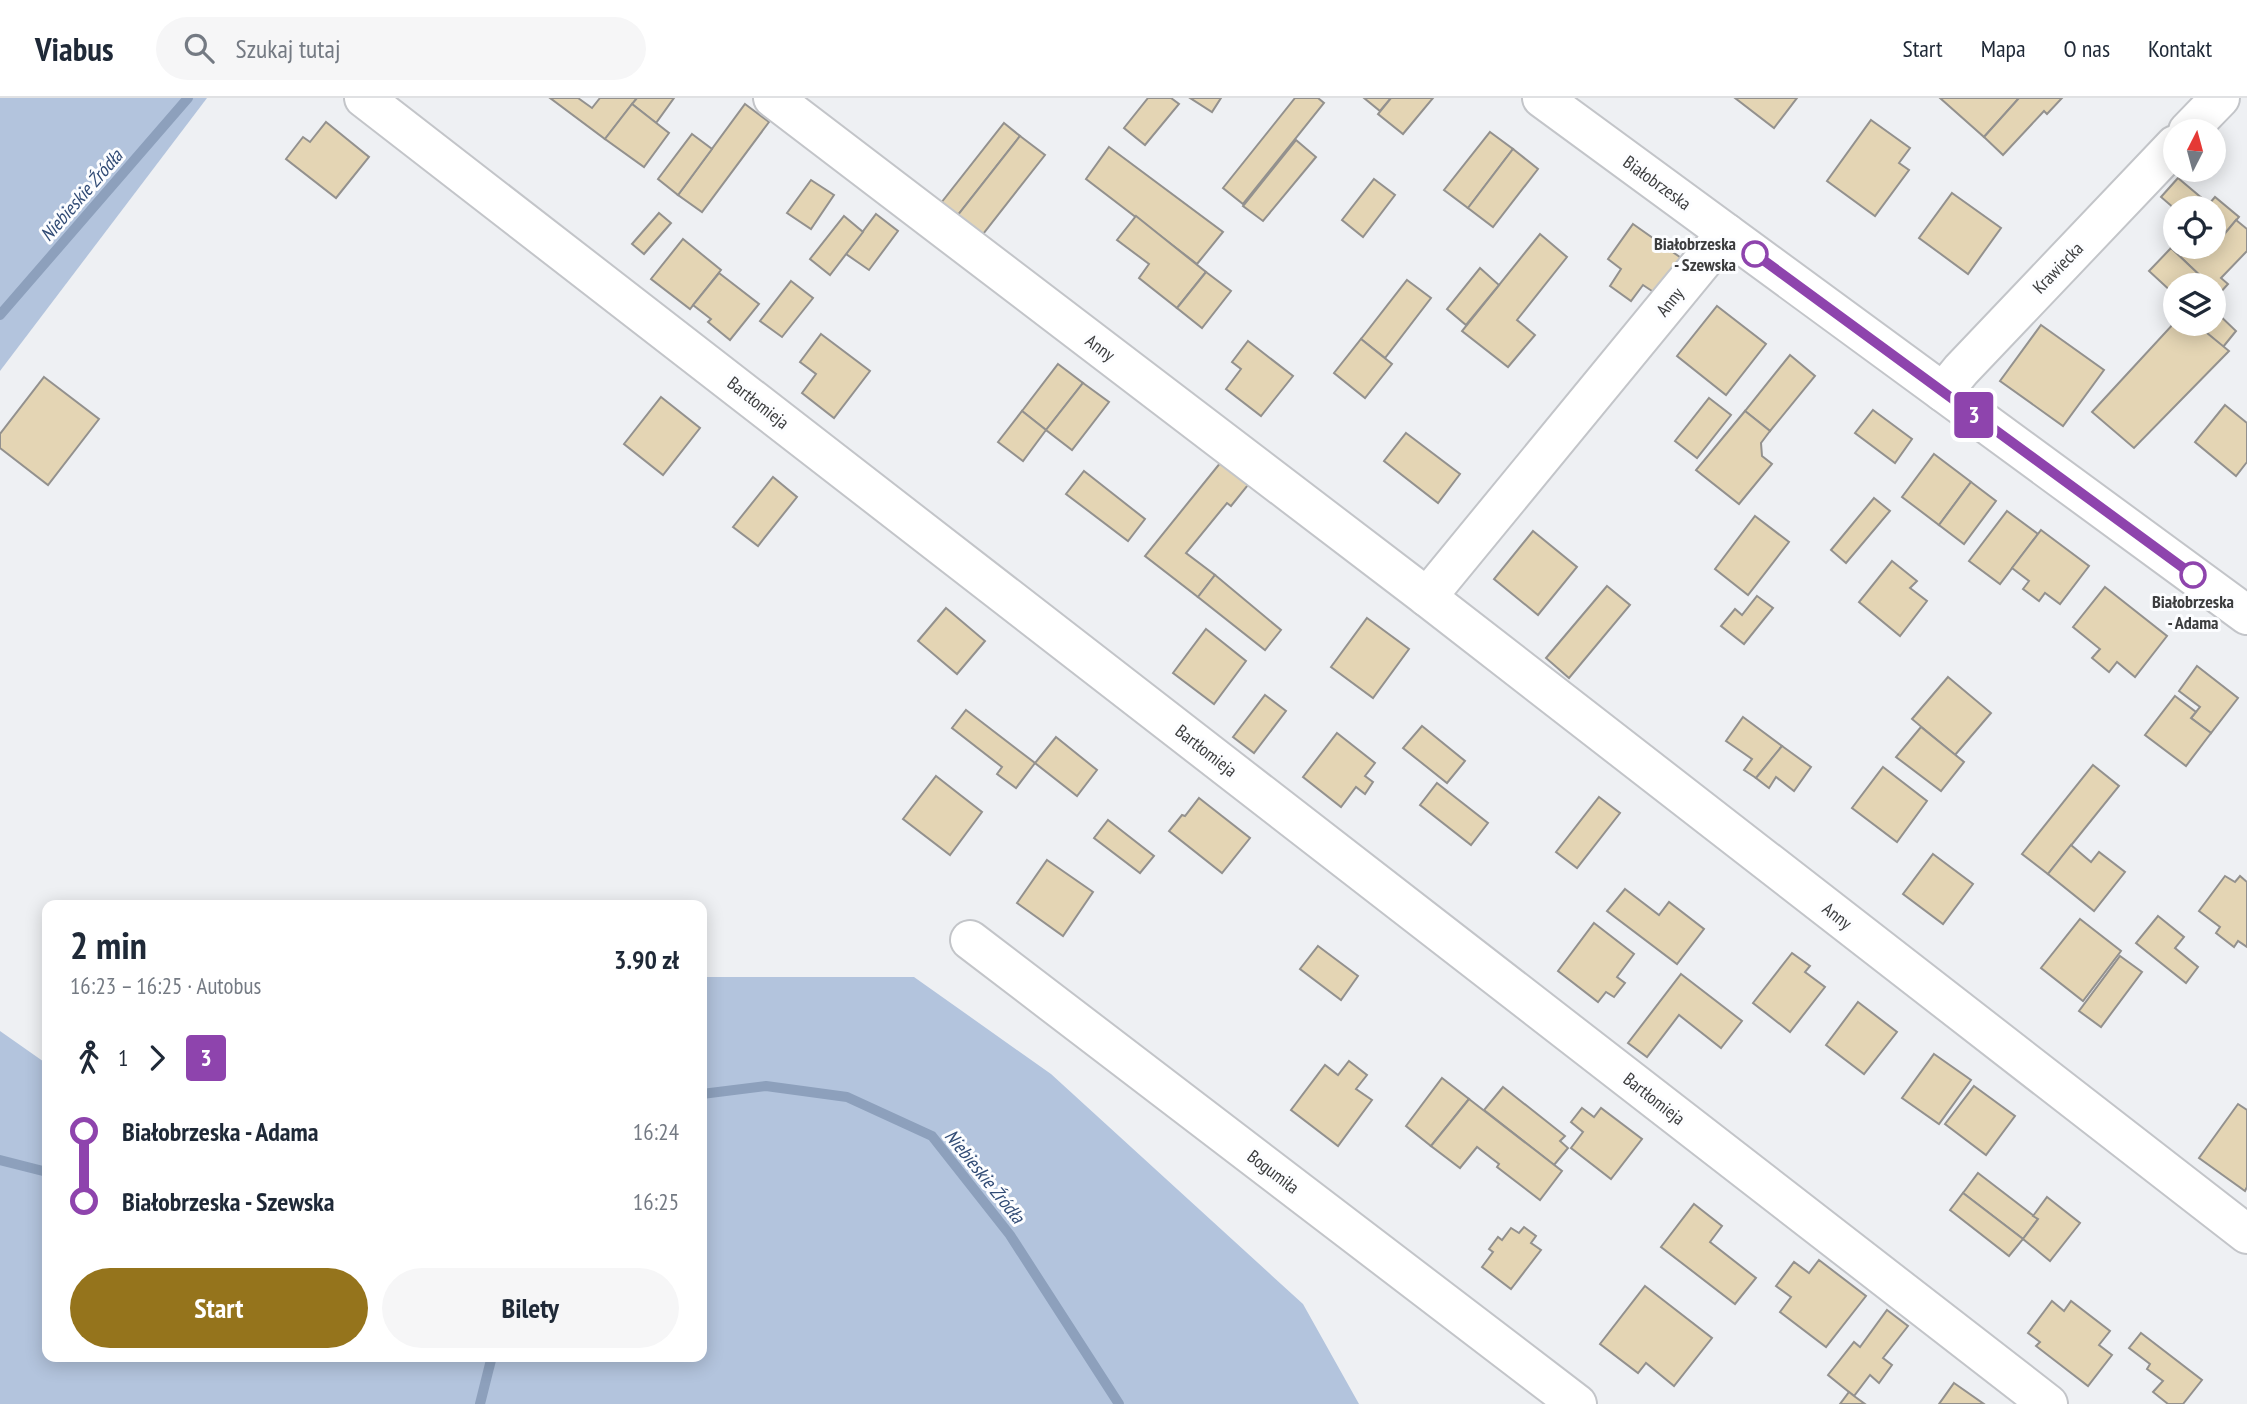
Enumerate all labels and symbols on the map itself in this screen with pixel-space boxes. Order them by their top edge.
north arrow [2163,119,2226,182]
water label: Niebieskie Źródła [35,143,128,246]
street label: Białobrzeska [1619,150,1696,215]
place label: Białobrzeska - Szewska [1654,232,1736,276]
street label: Krawiecka [2027,237,2088,298]
marker: Białobrzeska - Szewska [1742,241,1768,267]
street label: Anny [1651,282,1688,321]
street label: Anny [1081,329,1120,366]
street label: Bartłomieja [723,371,794,434]
line badge: 3 [1951,392,1997,438]
marker: Białobrzeska - Adama [2180,562,2206,588]
place label: Białobrzeska - Adama [2152,590,2234,634]
street label: Bartłomieja [1171,719,1242,782]
street label: Anny [1818,897,1857,934]
street label: Bartłomieja [1619,1067,1690,1130]
water label: Niebieskie Źródła [940,1124,1031,1229]
street label: Bogumiła [1243,1145,1304,1199]

